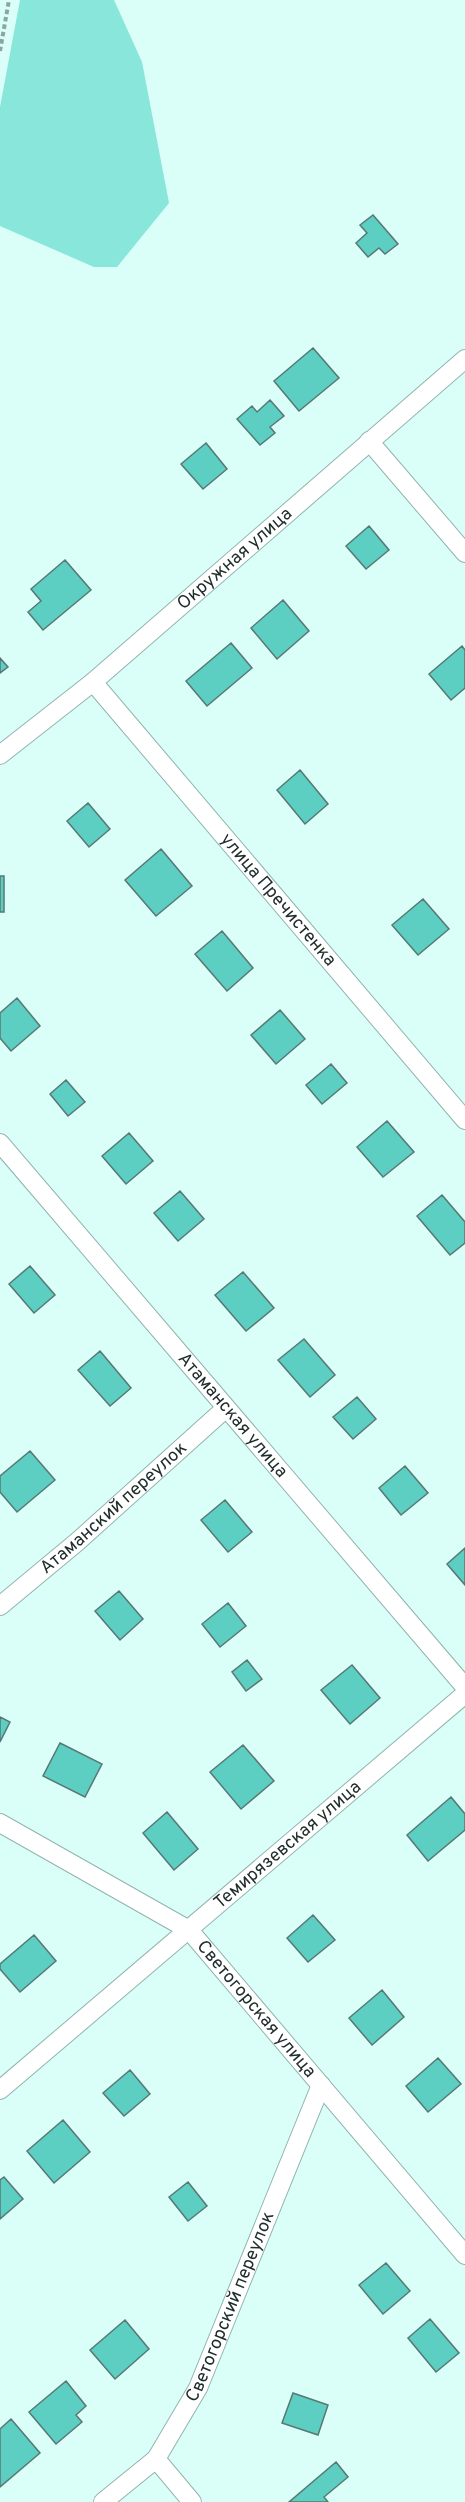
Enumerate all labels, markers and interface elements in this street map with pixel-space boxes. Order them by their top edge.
street label: Окружная улица [172,503,297,615]
street label: улица Пречистенка [215,829,341,971]
street label: Атаманская улица [173,1348,293,1483]
street label: Атаманский переулок [35,1437,192,1579]
street label: Темирязевская улица [209,1776,366,1914]
street label: Светогорская улица [191,1936,321,2083]
street label: Светогорский переулок [181,2208,280,2407]

